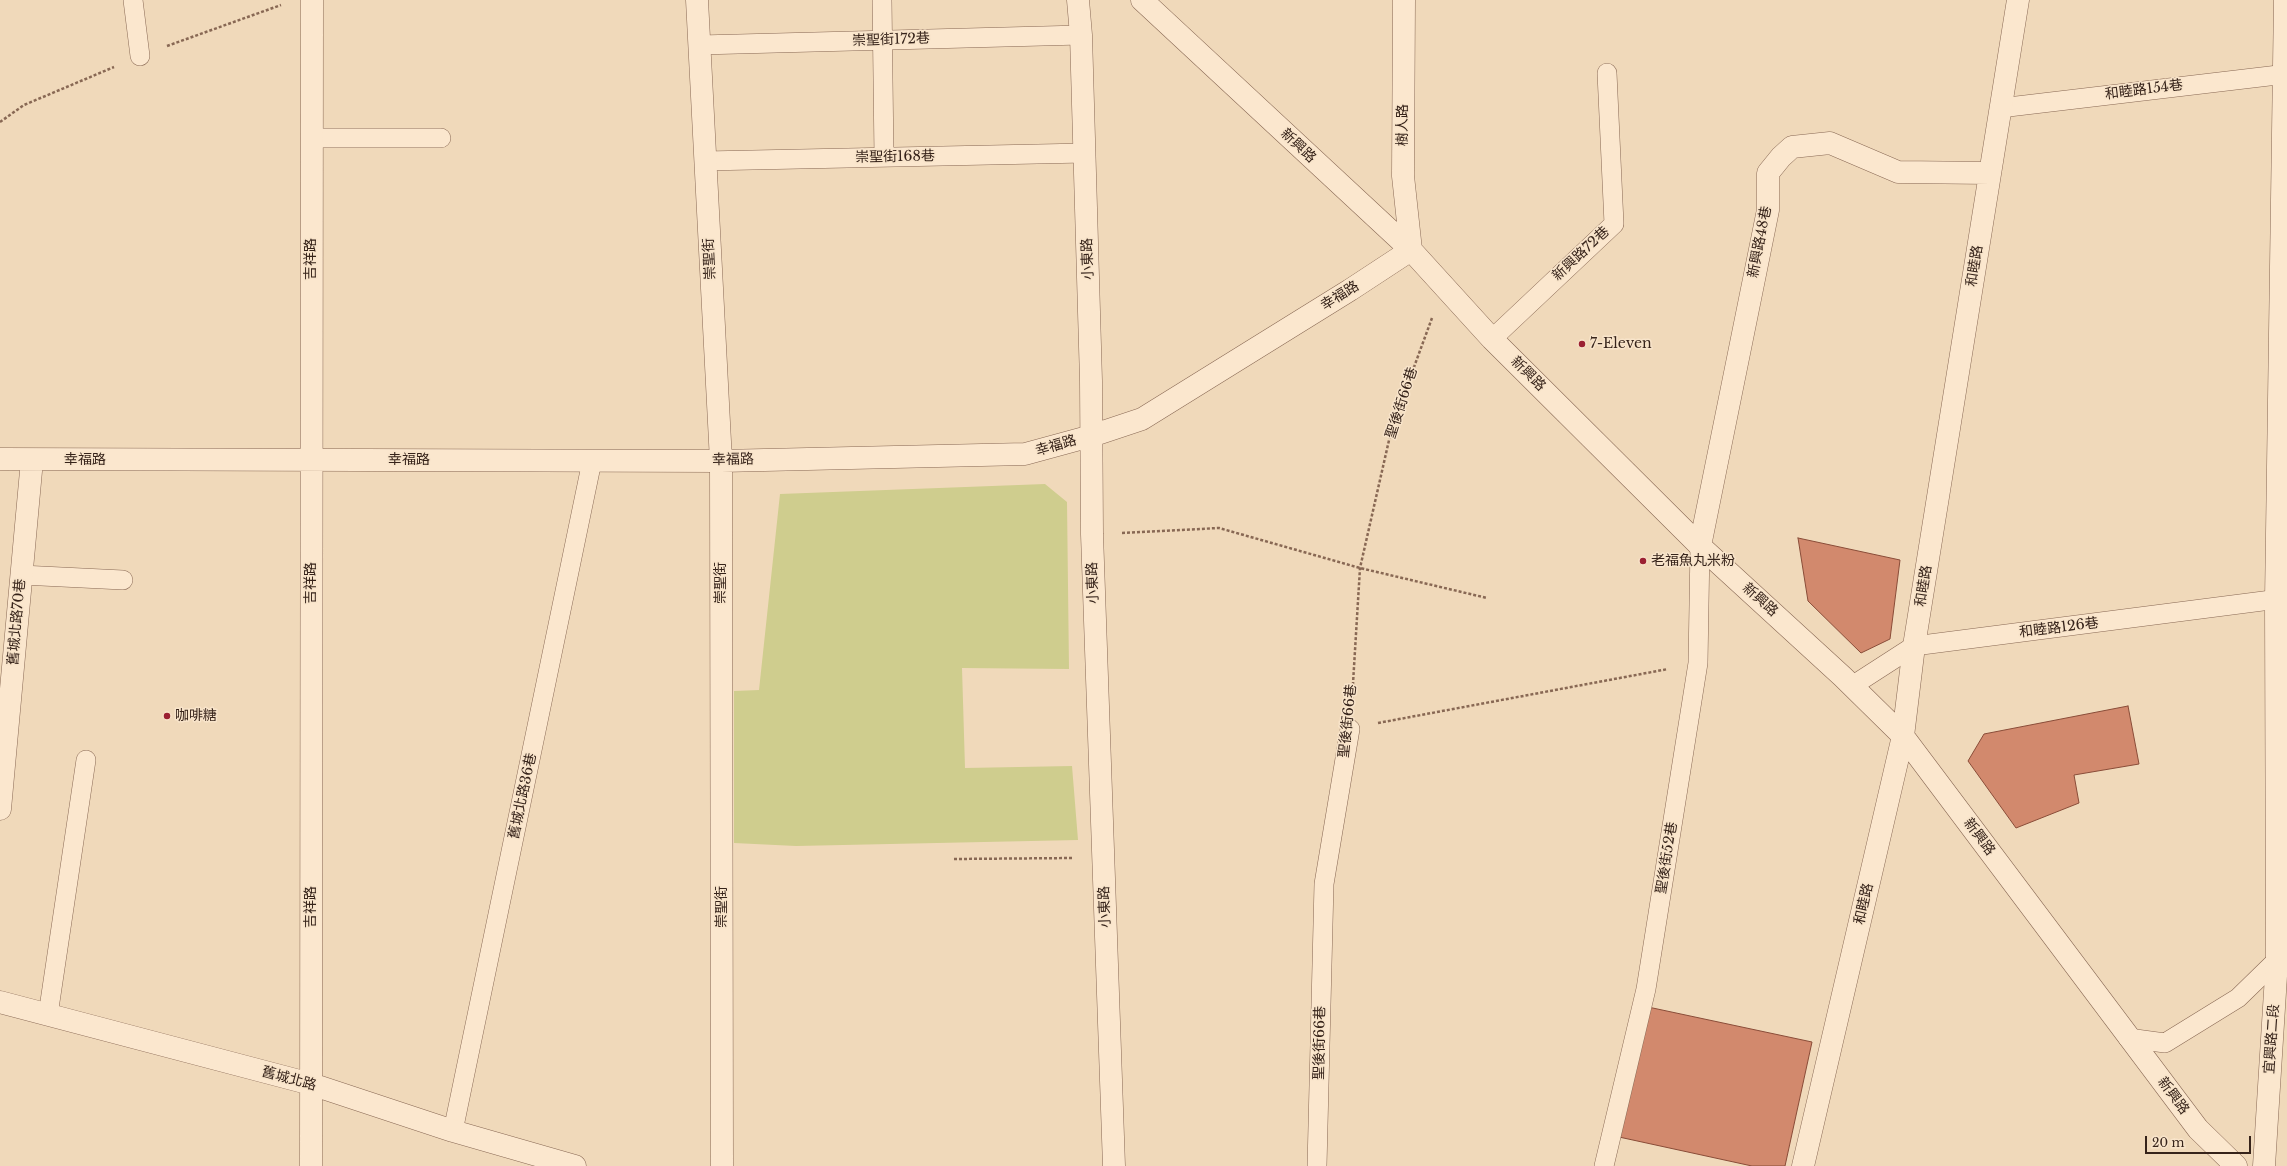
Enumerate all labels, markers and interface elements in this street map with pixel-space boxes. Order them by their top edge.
street label: 崇聖街172巷 [852,30,930,50]
street label: 和睦路154巷 [2104,77,2184,103]
street label: 樹人路 [1395,104,1411,146]
street label: 新興路 [1277,126,1319,166]
street label: 崇聖街168巷 [855,148,935,166]
street label: 新興路48巷 [1745,205,1775,279]
street label: 新興路72巷 [1549,223,1613,285]
street label: 吉祥路 [303,238,319,280]
street label: 崇聖街 [701,238,719,280]
street label: 小東路 [1079,238,1097,280]
street label: 和睦路 [1963,244,1987,288]
street label: 幸福路 [1318,278,1362,314]
place label: 7-Eleven [1590,336,1652,352]
marker: 7-Eleven [1577,339,1587,349]
street label: 新興路 [1507,353,1549,395]
street label: 聖後街66巷 [1383,365,1421,441]
street label: 幸福路 [1033,432,1079,460]
street label: 幸福路 [712,451,754,469]
street label: 幸福路 [64,452,106,468]
street label: 幸福路 [388,452,430,468]
place label: 老福魚丸米粉 [1651,553,1735,569]
marker: 老福魚丸米粉 [1638,556,1648,566]
street label: 吉祥路 [303,562,319,604]
street label: 崇聖街 [713,562,729,604]
street label: 小東路 [1084,562,1102,604]
street label: 和睦路 [1912,564,1936,608]
street label: 舊城北路70巷 [5,578,29,666]
street label: 新興路 [1739,580,1781,620]
street label: 和睦路126巷 [2018,615,2100,641]
street label: 聖後街66巷 [1336,683,1360,759]
place label: 咖啡糖 [175,708,217,724]
marker: 咖啡糖 [162,711,172,721]
street label: 舊城北路36巷 [506,751,540,841]
street label: 新興路 [1960,815,1998,859]
street label: 聖後街52巷 [1653,821,1681,895]
street label: 和睦路 [1851,882,1877,926]
street label: 吉祥路 [303,886,319,928]
street label: 崇聖街 [714,886,730,928]
street label: 小東路 [1096,886,1114,928]
street label: 宜興路二段 [2261,1003,2283,1075]
street label: 聖後街66巷 [1311,1006,1329,1080]
street label: 舊城北路 [260,1064,318,1094]
street label: 新興路 [2154,1074,2192,1118]
scale bar [2147,1128,2253,1154]
text: 20 m [2152,1135,2184,1150]

